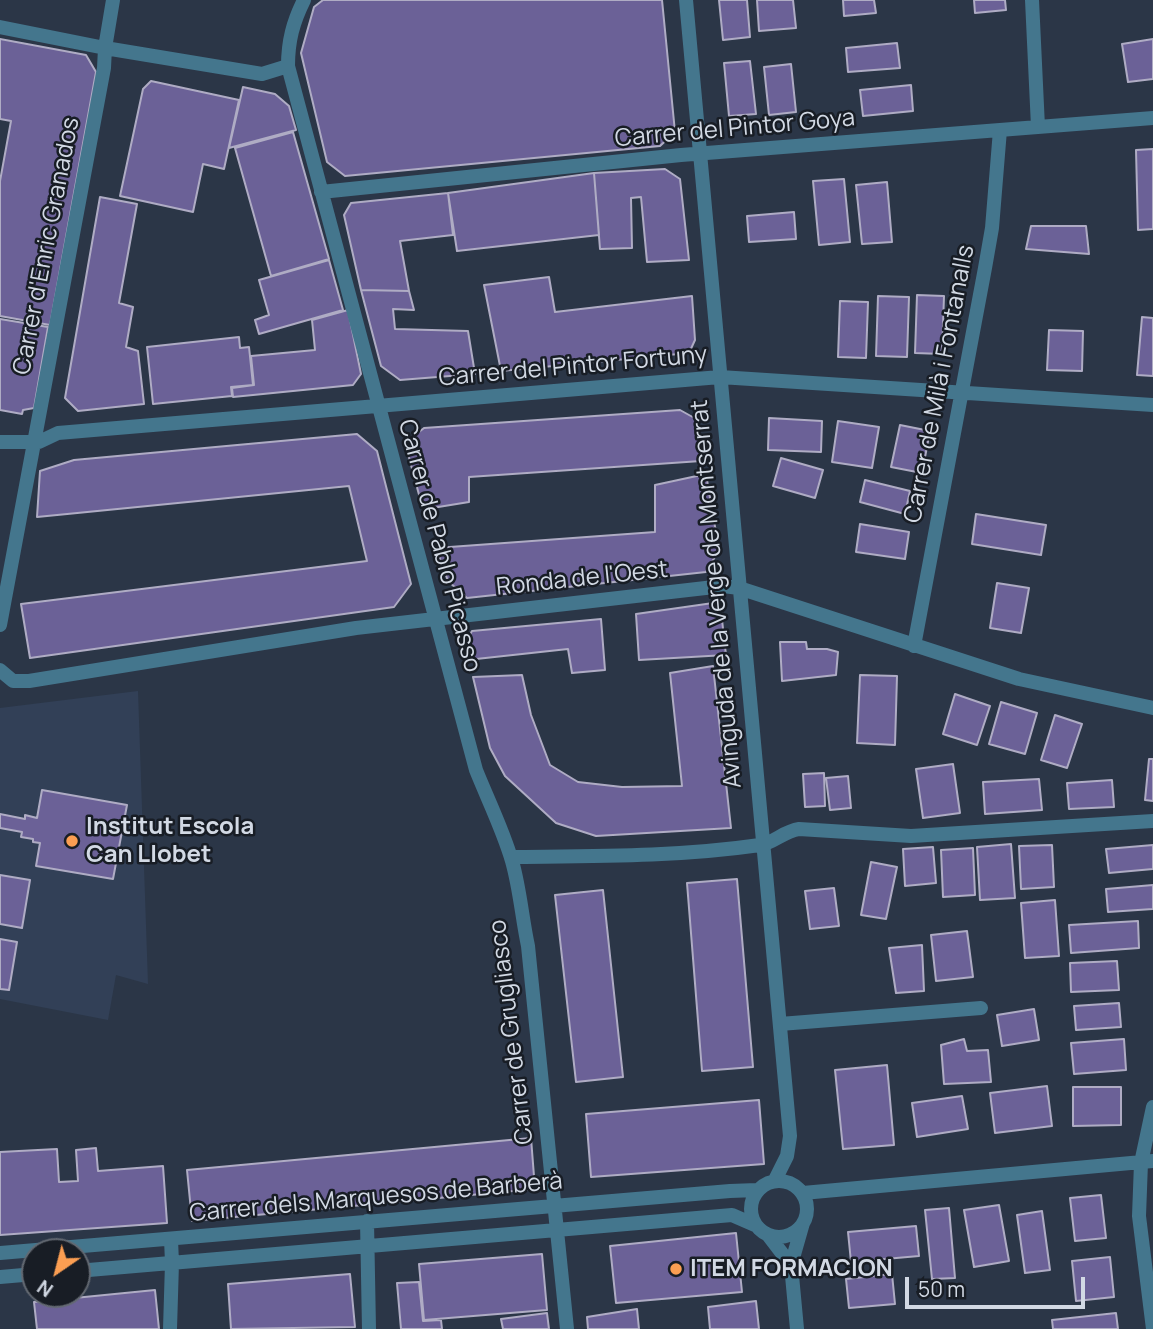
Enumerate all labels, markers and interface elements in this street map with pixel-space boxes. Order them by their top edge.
street label: Carrer del Pintor Goya [614,104,856,154]
street label: Carrer d'Enric Granados [8,115,86,377]
street label: Carrer de Milà i Fontanalls [899,243,981,525]
street label: Carrer del Pintor Fortuny [437,341,709,393]
street label: Avinguda de la Verge de Montserrat [686,399,748,789]
street label: Carrer de Pablo Picasso [391,417,487,675]
street label: Ronda de l'Oest [495,556,669,602]
place label: Institut Escola Can Llobet [86,813,254,869]
marker: Institut Escola Can Llobet [64,833,80,849]
street label: Carrer de Grugliasco [484,918,540,1146]
street label: Carrer dels Marquesos de Barberà [188,1167,564,1229]
north arrow [21,1238,91,1308]
place label: ITEM FORMACION [690,1255,893,1283]
marker: ITEM FORMACION [668,1261,684,1277]
scale bar [908,1262,1088,1306]
text: N [32,1274,58,1303]
text: 50 m [918,1275,965,1303]

